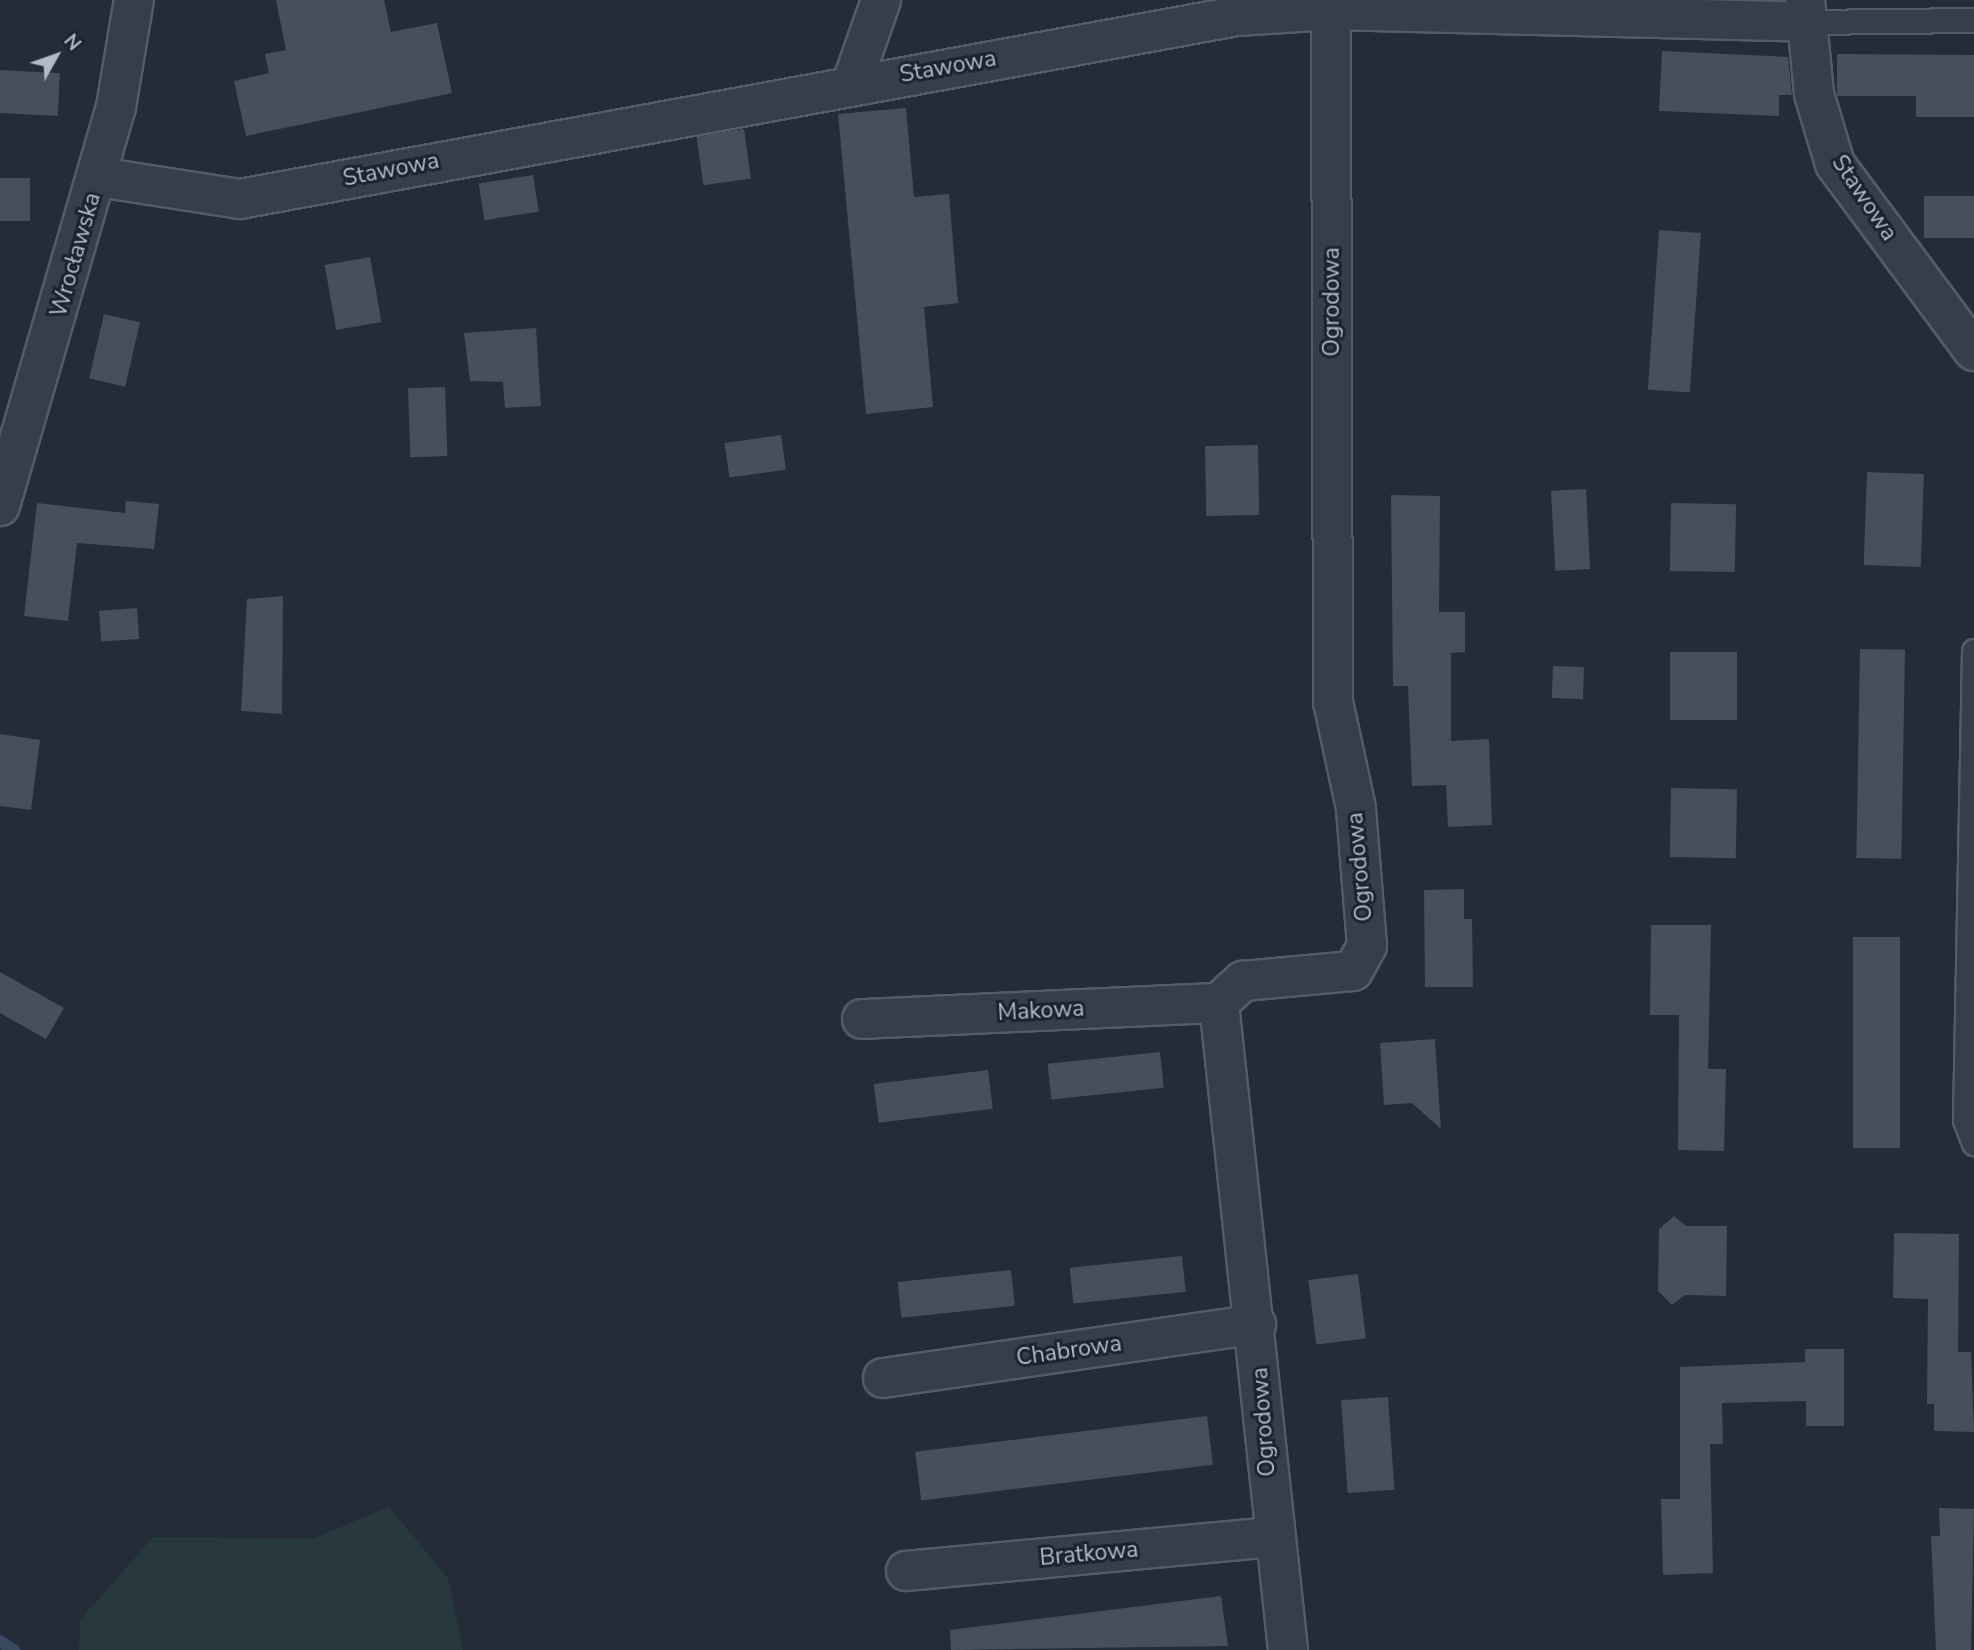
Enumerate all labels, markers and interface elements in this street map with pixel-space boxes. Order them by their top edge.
north arrow [21,21,91,91]
text: N [58,29,87,56]
street label: Stawowa [898,45,998,89]
street label: Stawowa [341,147,441,193]
street label: Stawowa [1825,150,1903,246]
street label: Wrocławska [45,190,107,320]
street label: Ogrodowa [1318,247,1346,357]
street label: Ogrodowa [1341,811,1379,923]
street label: Makowa [997,995,1085,1027]
street label: Chabrowa [1015,1330,1123,1372]
street label: Ogrodowa [1246,1367,1282,1477]
street label: Bratkowa [1038,1536,1140,1572]

